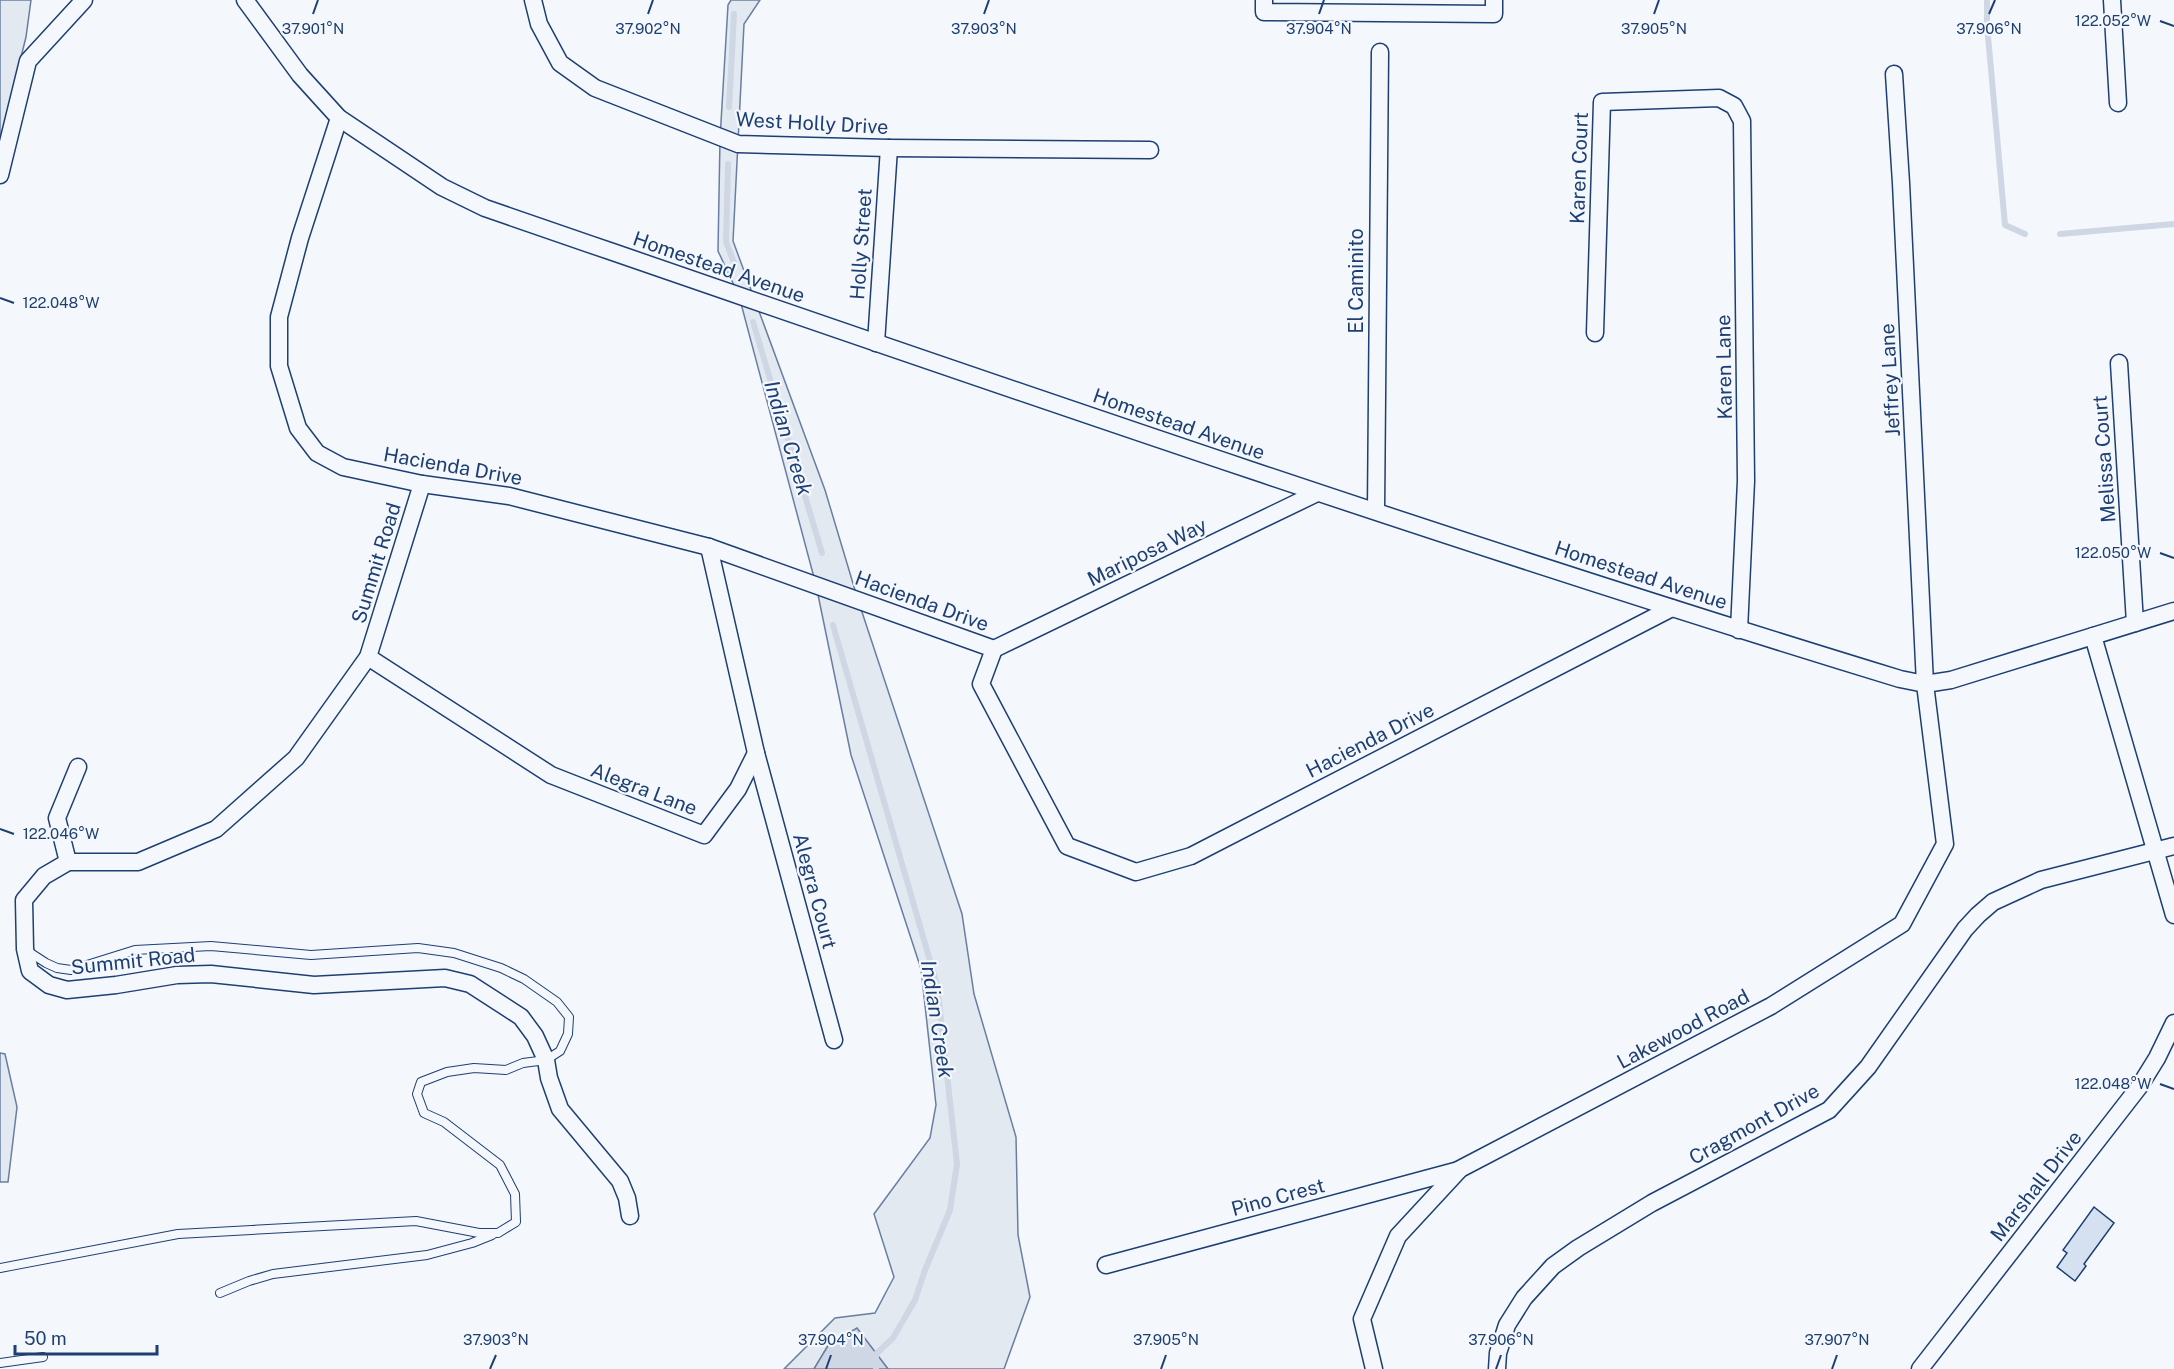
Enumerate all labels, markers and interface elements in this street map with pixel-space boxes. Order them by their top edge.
text: 122.052°W [2075,12,2151,29]
text: 37.901°N [282,20,344,37]
text: 37.902°N [615,20,681,37]
text: 37.903°N [951,20,1017,37]
text: 37.904°N [1286,20,1352,37]
text: 37.905°N [1621,20,1687,37]
text: 37.906°N [1956,20,2022,37]
street label: West Holly Drive [735,107,889,139]
street label: Karen Court [1565,112,1593,224]
street label: Holly Street [845,187,877,301]
street label: Homestead Avenue [630,226,808,308]
street label: El Caminito [1344,228,1368,334]
text: 122.048°W [23,294,99,311]
street label: Karen Lane [1711,314,1737,420]
street label: Jeffrey Lane [1875,323,1905,437]
water label: Indian Creek [759,377,818,499]
street label: Homestead Avenue [1090,383,1268,465]
street label: Melissa Court [2088,394,2120,524]
street label: Hacienda Drive [382,442,524,490]
street label: Summit Road [346,500,406,626]
street label: Mariposa Way [1083,513,1211,591]
street label: Homestead Avenue [1552,536,1730,614]
text: 122.050°W [2075,544,2151,561]
street label: Hacienda Drive [852,566,992,636]
street label: Hacienda Drive [1302,697,1438,783]
street label: Alegra Lane [587,758,701,820]
text: 122.046°W [23,825,99,842]
street label: Alegra Court [788,830,842,952]
street label: Summit Road [70,943,196,979]
water label: Indian Creek [916,958,959,1080]
street label: Lakewood Road [1613,984,1753,1074]
text: 122.048°W [2075,1075,2151,1092]
street label: Cragmont Drive [1685,1078,1823,1170]
street label: Marshall Drive [1985,1126,2087,1246]
street label: Pino Crest [1229,1173,1327,1221]
scale bar [15,1318,158,1356]
text: 50 m [24,1328,67,1349]
text: 37.903°N [463,1331,529,1348]
text: 37.904°N [798,1331,864,1348]
text: 37.905°N [1133,1331,1199,1348]
text: 37.906°N [1468,1331,1534,1348]
text: 37.907°N [1804,1331,1870,1348]

